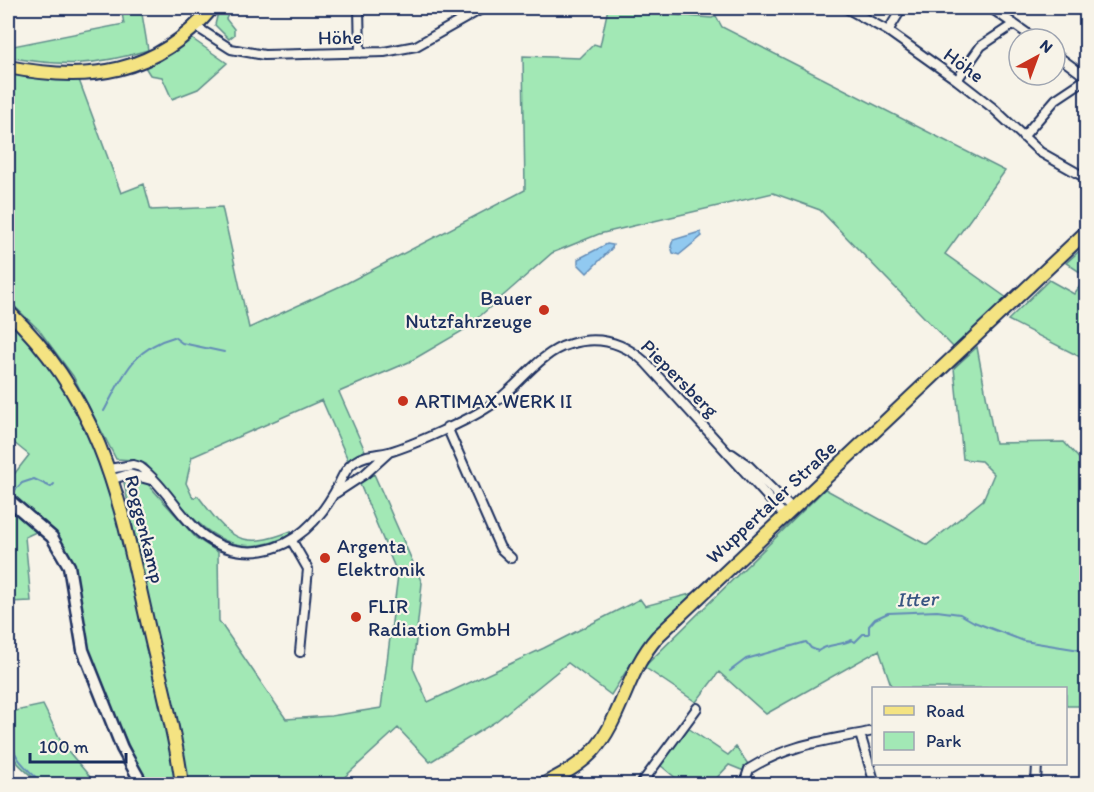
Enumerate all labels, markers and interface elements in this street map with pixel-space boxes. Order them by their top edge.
street label: Höhe [318,25,362,49]
north arrow [1007,27,1067,87]
text: N [1036,35,1057,57]
street label: Höhe [939,42,989,88]
place label: Bauer Nutzfahrzeuge [405,286,532,333]
marker: Bauer Nutzfahrzeuge [537,303,551,317]
street label: Piepersberg [636,334,725,423]
place label: ARTIMAX WERK II [415,389,572,413]
marker: ARTIMAX WERK II [396,394,410,408]
street label: Wuppertaler Straße [701,435,841,569]
street label: Roggenkamp [120,472,170,586]
place label: Argenta Elektronik [337,534,426,581]
marker: Argenta Elektronik [318,551,332,565]
water label: Itter [896,585,941,612]
place label: FLIR Radiation GmbH [368,594,511,641]
marker: FLIR Radiation GmbH [349,610,363,624]
legend [872,687,1067,765]
text: Road [926,700,965,722]
scale bar [30,726,126,764]
text: Park [926,730,961,752]
text: 100 m [39,736,89,758]

